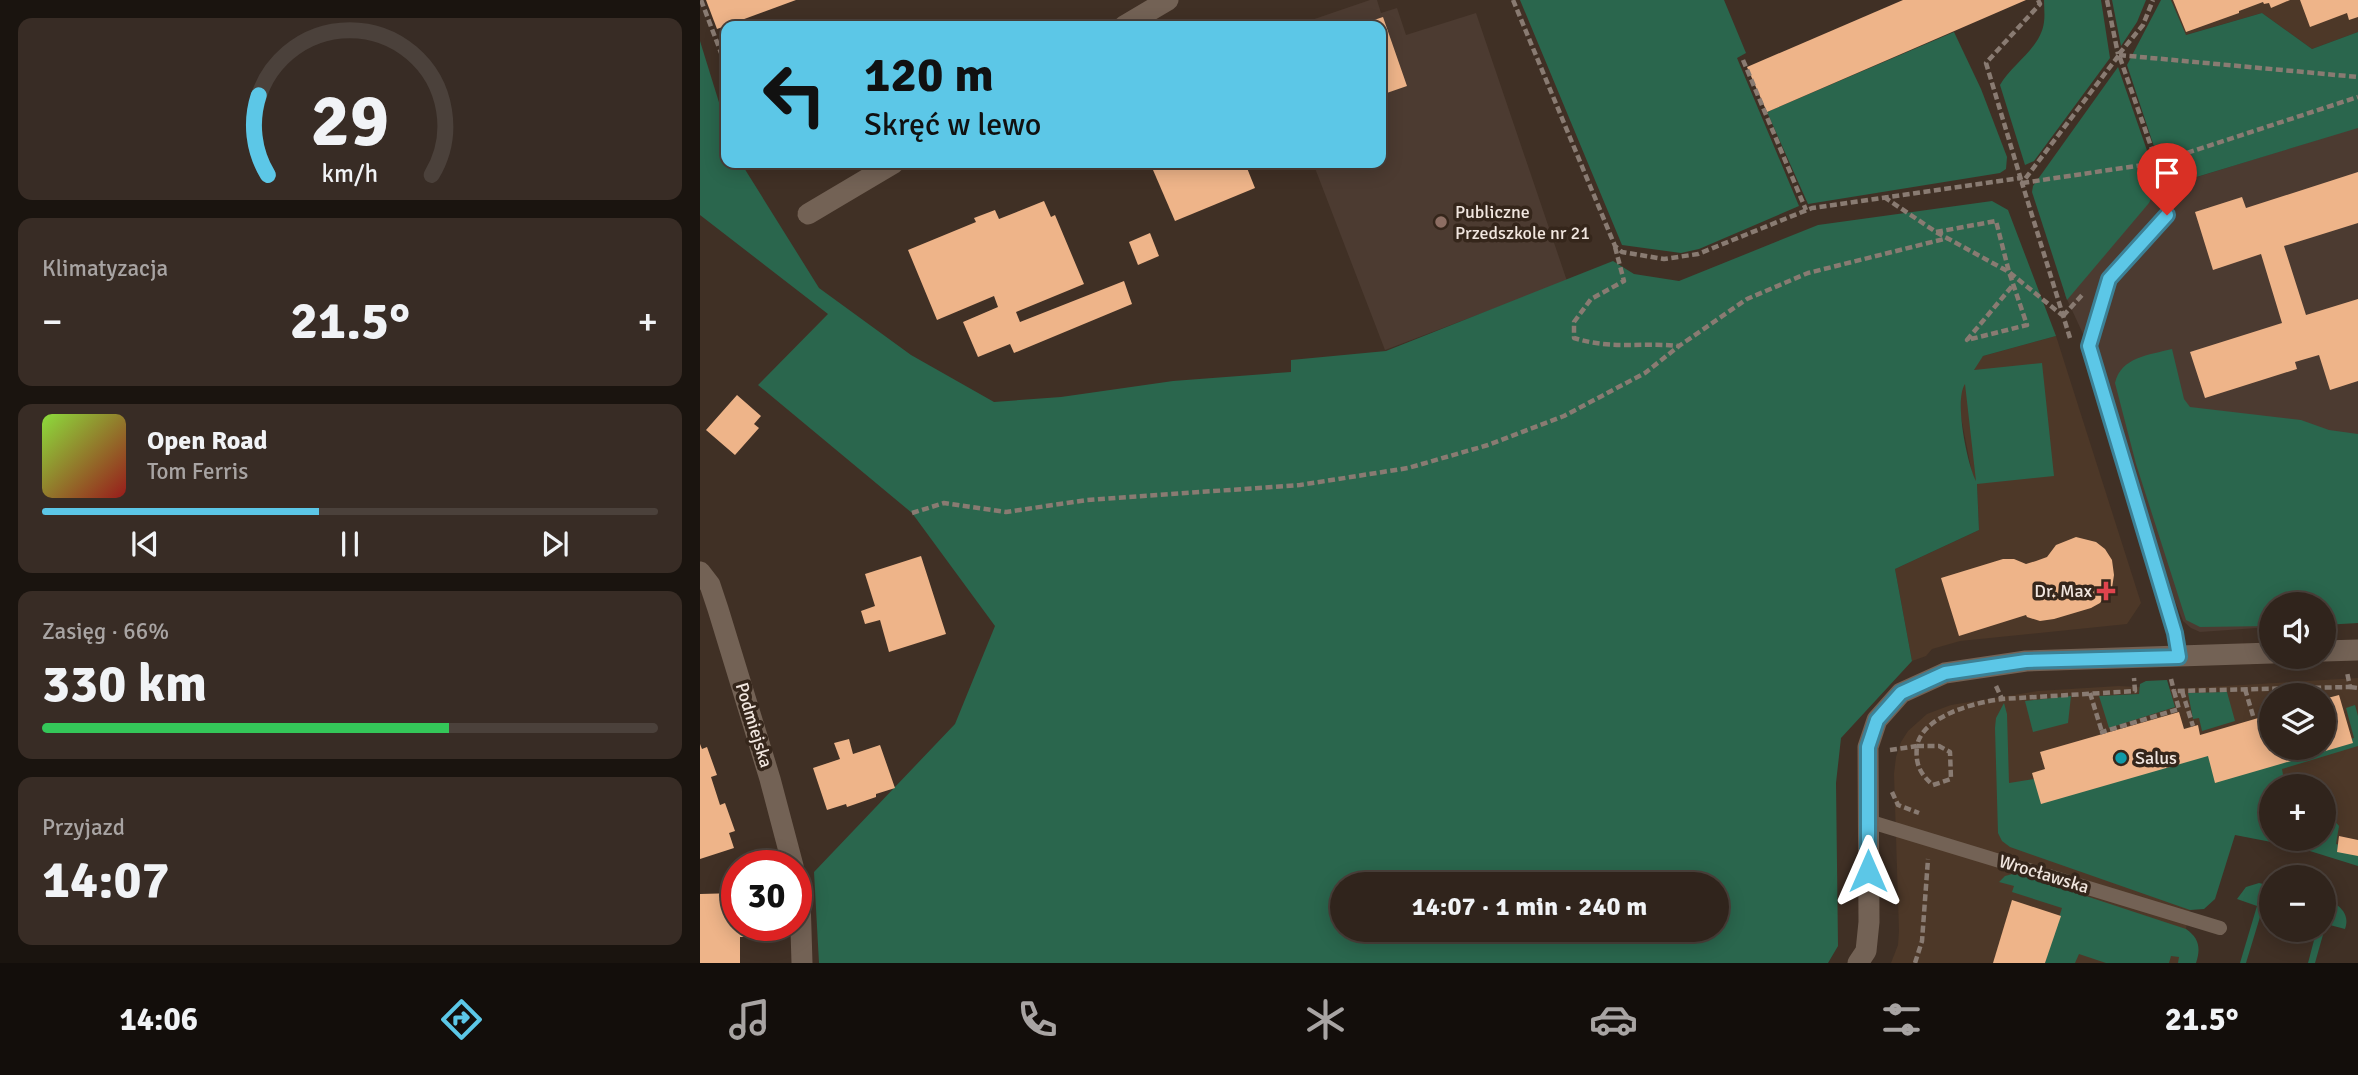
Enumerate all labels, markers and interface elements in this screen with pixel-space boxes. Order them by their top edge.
text: 120 m [864,45,994,105]
icon: left [749,49,840,140]
text: 29 [311,77,389,166]
text: Skręć w lewo [864,105,1041,144]
pin [2137,143,2197,215]
icon: arrive [2148,154,2186,192]
text: km/h [322,158,378,189]
place label: Publiczne Przedszkole nr 21 [1455,201,1590,244]
marker: Publiczne Przedszkole nr 21 [1433,214,1449,230]
text: Klimatyzacja [42,254,168,283]
text: 21.5° [290,289,410,353]
text: − [42,298,63,345]
text: + [637,298,658,345]
text: Open Road [147,425,268,457]
text: Tom Ferris [147,457,248,486]
icon: previous [126,525,164,563]
icon: pause [331,525,369,563]
icon: next [536,525,574,563]
place label: Dr. Max [2034,580,2093,602]
marker: Dr. Max [2098,583,2114,599]
map controls [2259,592,2336,942]
button: sound [2259,592,2336,669]
text: Zasięg · 66% [42,617,169,646]
text: 330 km [42,652,207,716]
street label: Podmiejska [731,680,777,770]
button: layers [2259,683,2336,760]
place label: Salus [2135,747,2177,769]
marker: Salus [2113,750,2129,766]
button: + [2259,774,2336,851]
text: Przyjazd [42,813,125,842]
position arrow [1831,834,1905,908]
text: 14:07 [42,848,170,912]
speed limit sign: 30 [721,850,812,941]
street label: Wrocławska [1996,850,2092,898]
button: − [2259,865,2336,942]
text: 14:07 · 1 min · 240 m [1412,891,1647,923]
icon: directions [437,995,486,1044]
icon: music [725,995,774,1044]
icon: phone [1013,995,1062,1044]
icon: climate [1301,995,1350,1044]
icon: car [1589,995,1638,1044]
icon: filters [1877,995,1926,1044]
text: 14:06 [119,1000,198,1039]
text: 21.5° [2165,1000,2239,1039]

